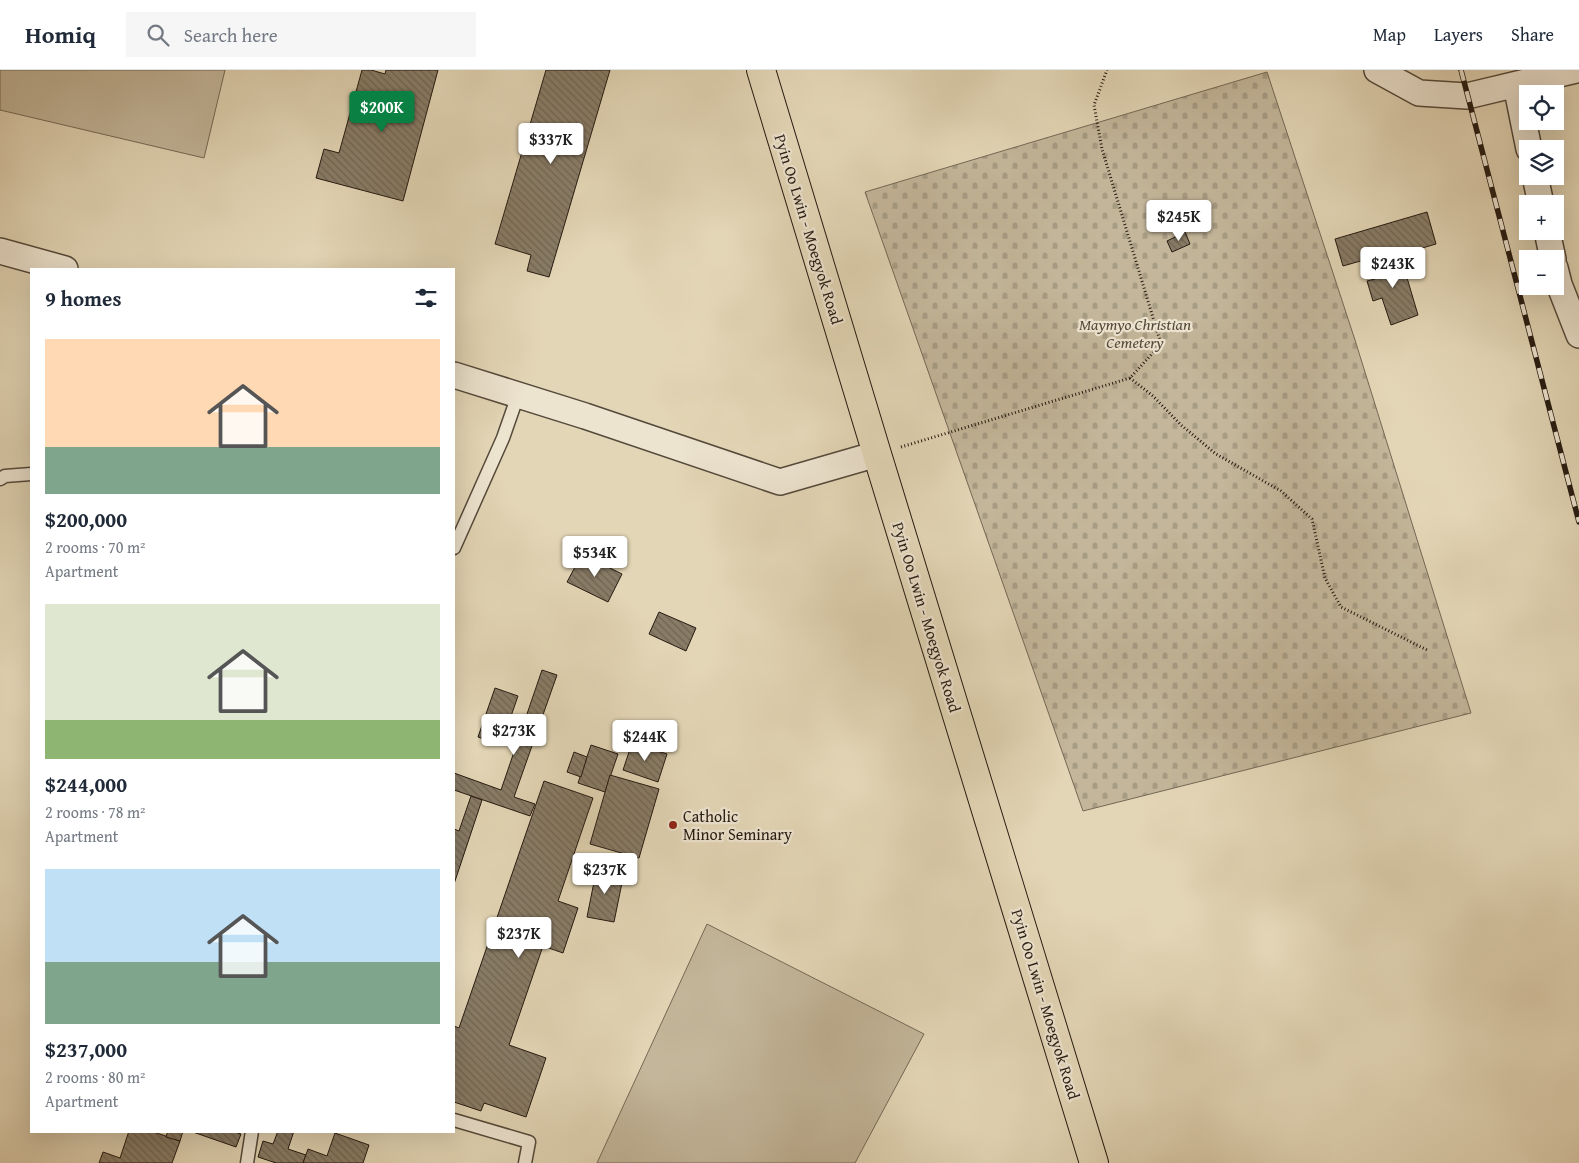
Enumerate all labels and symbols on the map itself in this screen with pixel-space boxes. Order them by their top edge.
pin: $200K [347,90,417,133]
pin: $337K [516,122,586,165]
street label: Pyin Oo Lwin - Moegyok Road [769,131,850,328]
pin: $245K [1144,200,1214,242]
pin: $243K [1358,246,1428,289]
park label: Maymyo Christian Cemetery [1079,312,1191,354]
street label: Pyin Oo Lwin - Moegyok Road [887,519,968,716]
pin: $534K [560,536,630,578]
pin: $273K [479,714,549,756]
pin: $244K [610,720,680,762]
place label: Catholic Minor Seminary [683,804,792,846]
marker: Catholic Minor Seminary [667,819,679,831]
pin: $237K [570,852,640,895]
street label: Pyin Oo Lwin - Moegyok Road [1006,906,1087,1103]
pin: $237K [484,916,554,959]

